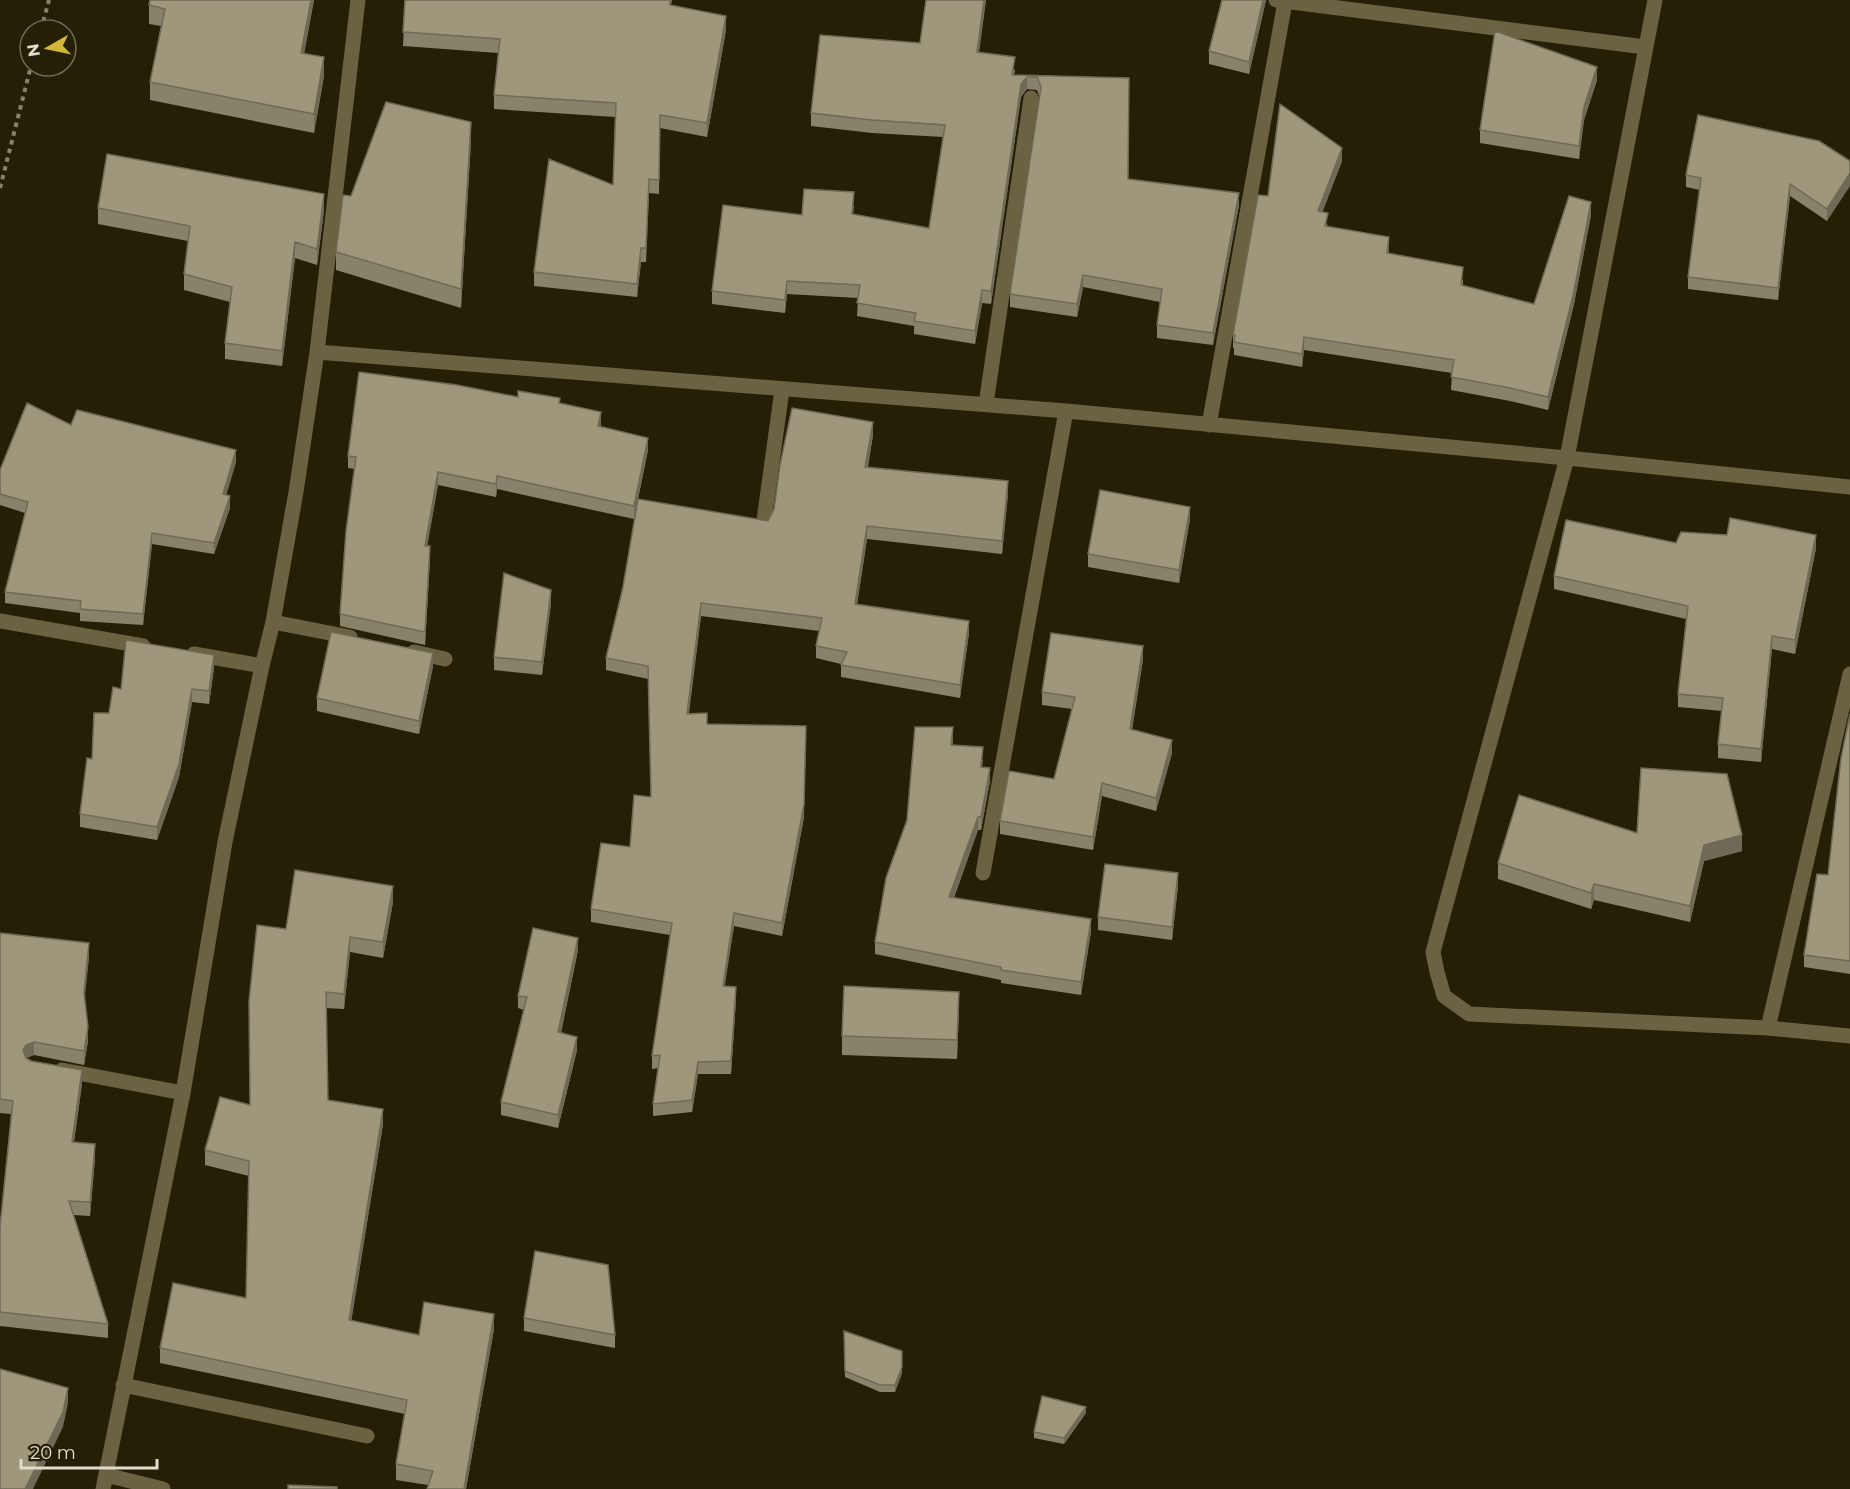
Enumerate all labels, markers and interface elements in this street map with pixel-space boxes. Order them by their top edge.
north arrow [18,18,78,78]
text: N [23,42,44,58]
scale bar [21,1432,158,1470]
text: 20 m [30,1442,76,1464]

